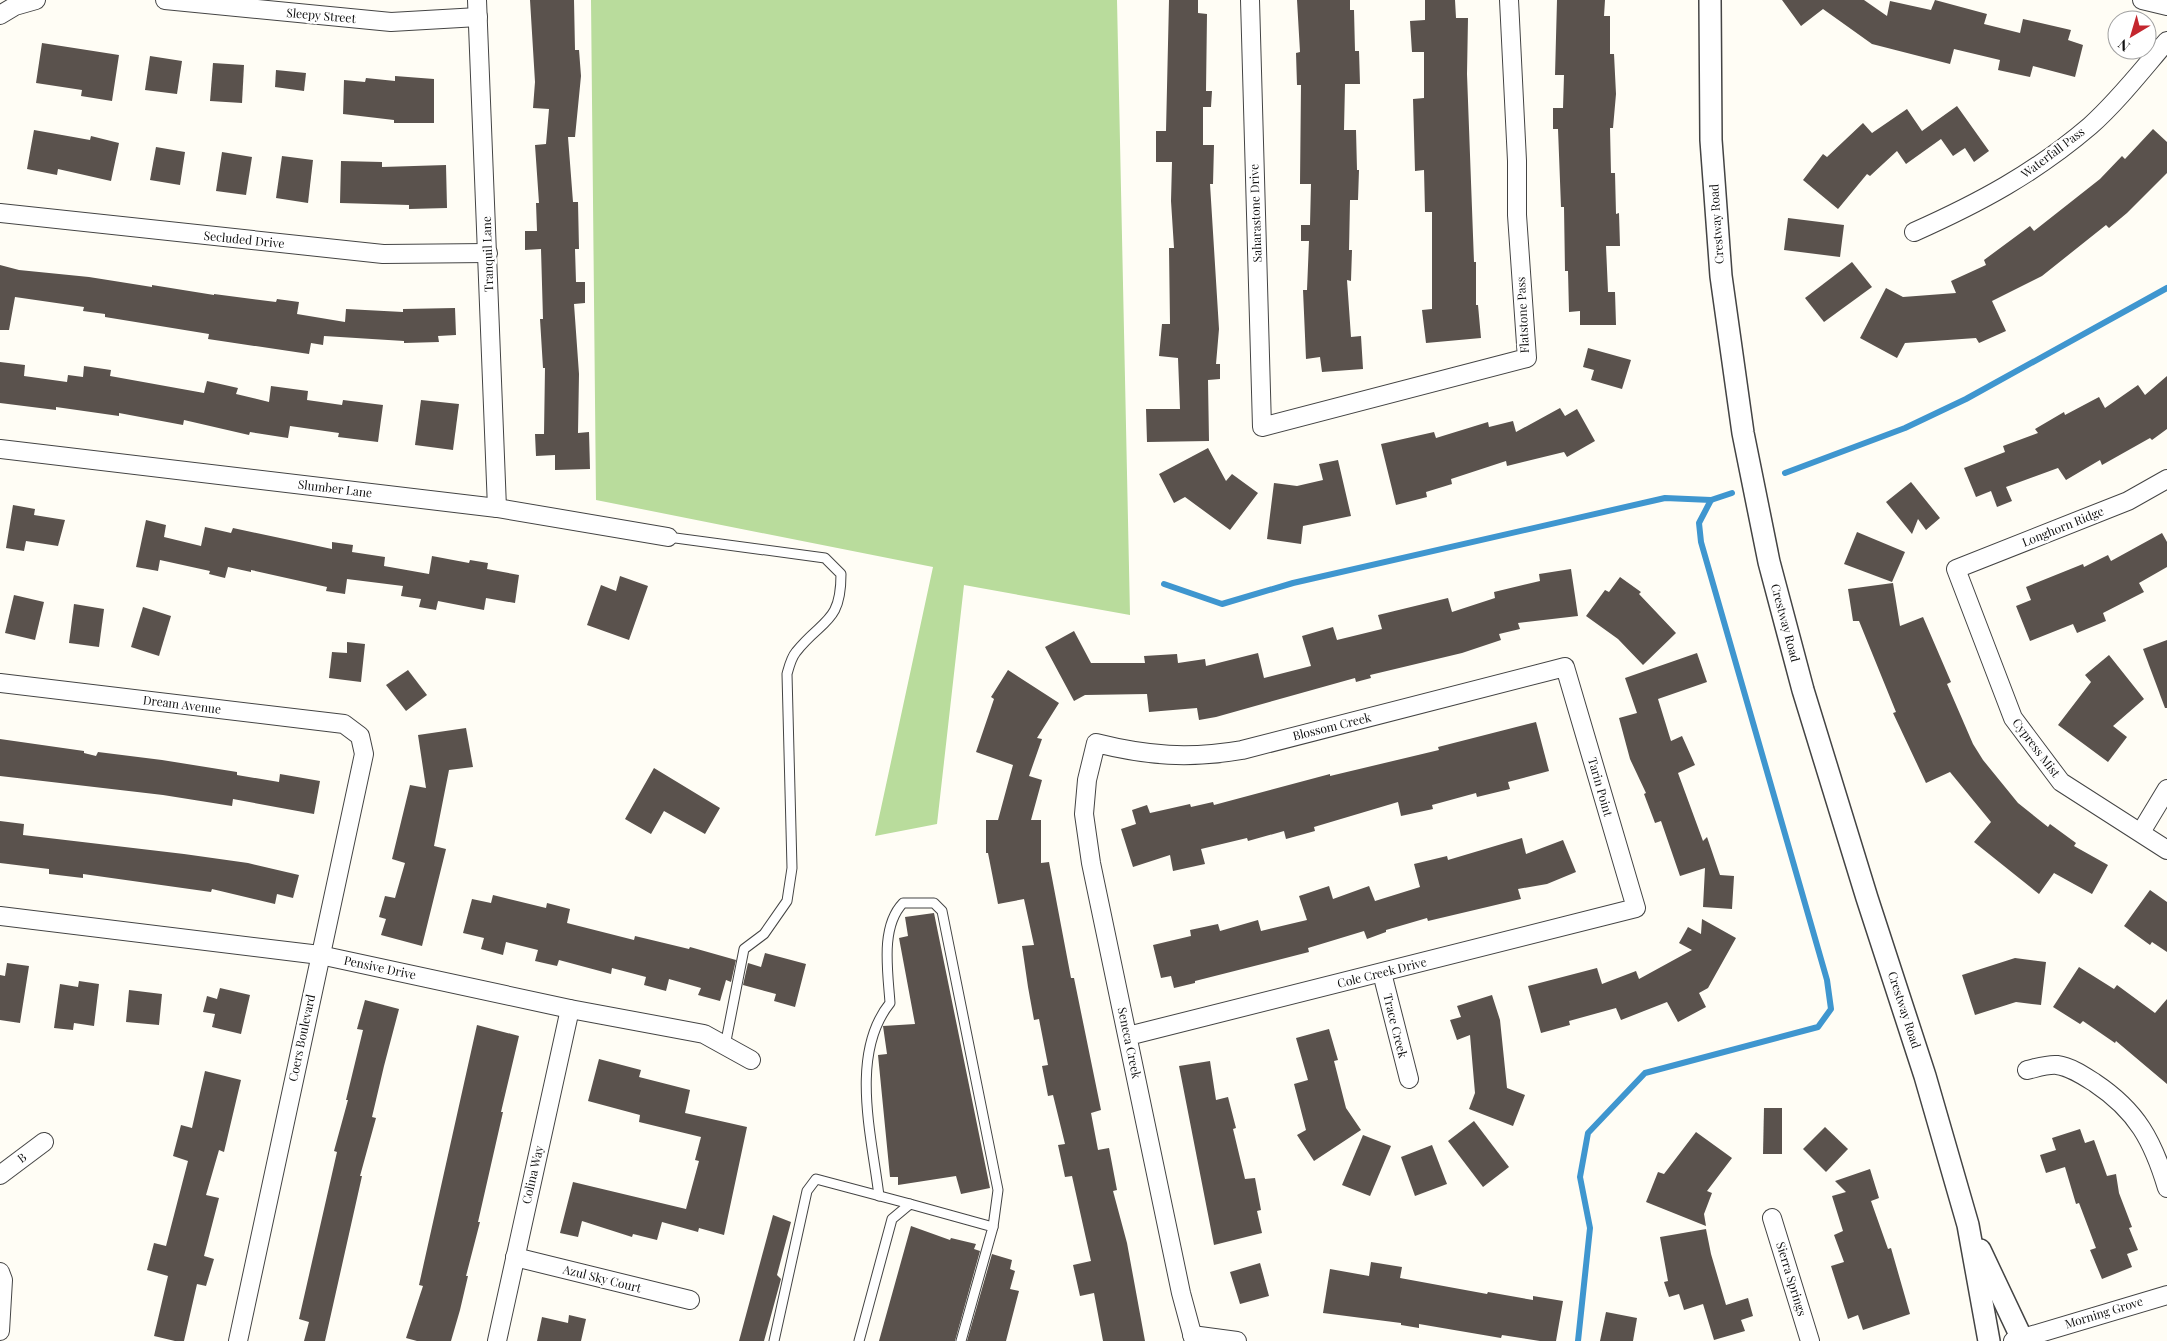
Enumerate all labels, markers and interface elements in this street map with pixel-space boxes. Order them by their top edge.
street label: Sleepy Street [286,4,357,26]
north arrow [2107,10,2157,60]
text: N [2114,35,2134,56]
street label: Waterfall Pass [2017,123,2087,182]
street label: Saharastone Drive [1245,163,1265,263]
street label: Crestway Road [1705,184,1727,265]
street label: Tranquil Lane [478,216,496,292]
street label: Secluded Drive [203,227,285,251]
street label: Flatstone Pass [1512,276,1532,354]
street label: Slumber Lane [297,476,373,501]
street label: Longhorn Ridge [2019,502,2106,550]
street label: Crestway Road [1768,582,1804,664]
street label: Dream Avenue [142,691,222,717]
street label: Blossom Creek [1291,708,1373,744]
street label: Cypress Mist [2009,715,2065,781]
street label: Tarin Point [1585,755,1617,819]
street label: Pensive Drive [343,952,418,982]
street label: Cole Creek Drive [1335,953,1428,991]
street label: Crestway Road [1885,969,1925,1050]
street label: Trace Creek [1380,992,1412,1060]
street label: Coers Boulevard [284,993,318,1083]
street label: Seneca Creek [1115,1006,1145,1080]
street label: Colina Way [518,1144,547,1206]
street label: B [14,1149,29,1166]
street label: Sierra Springs [1773,1240,1811,1318]
street label: Azul Sky Court [561,1260,644,1296]
street label: Morning Grove [2063,1293,2145,1332]

